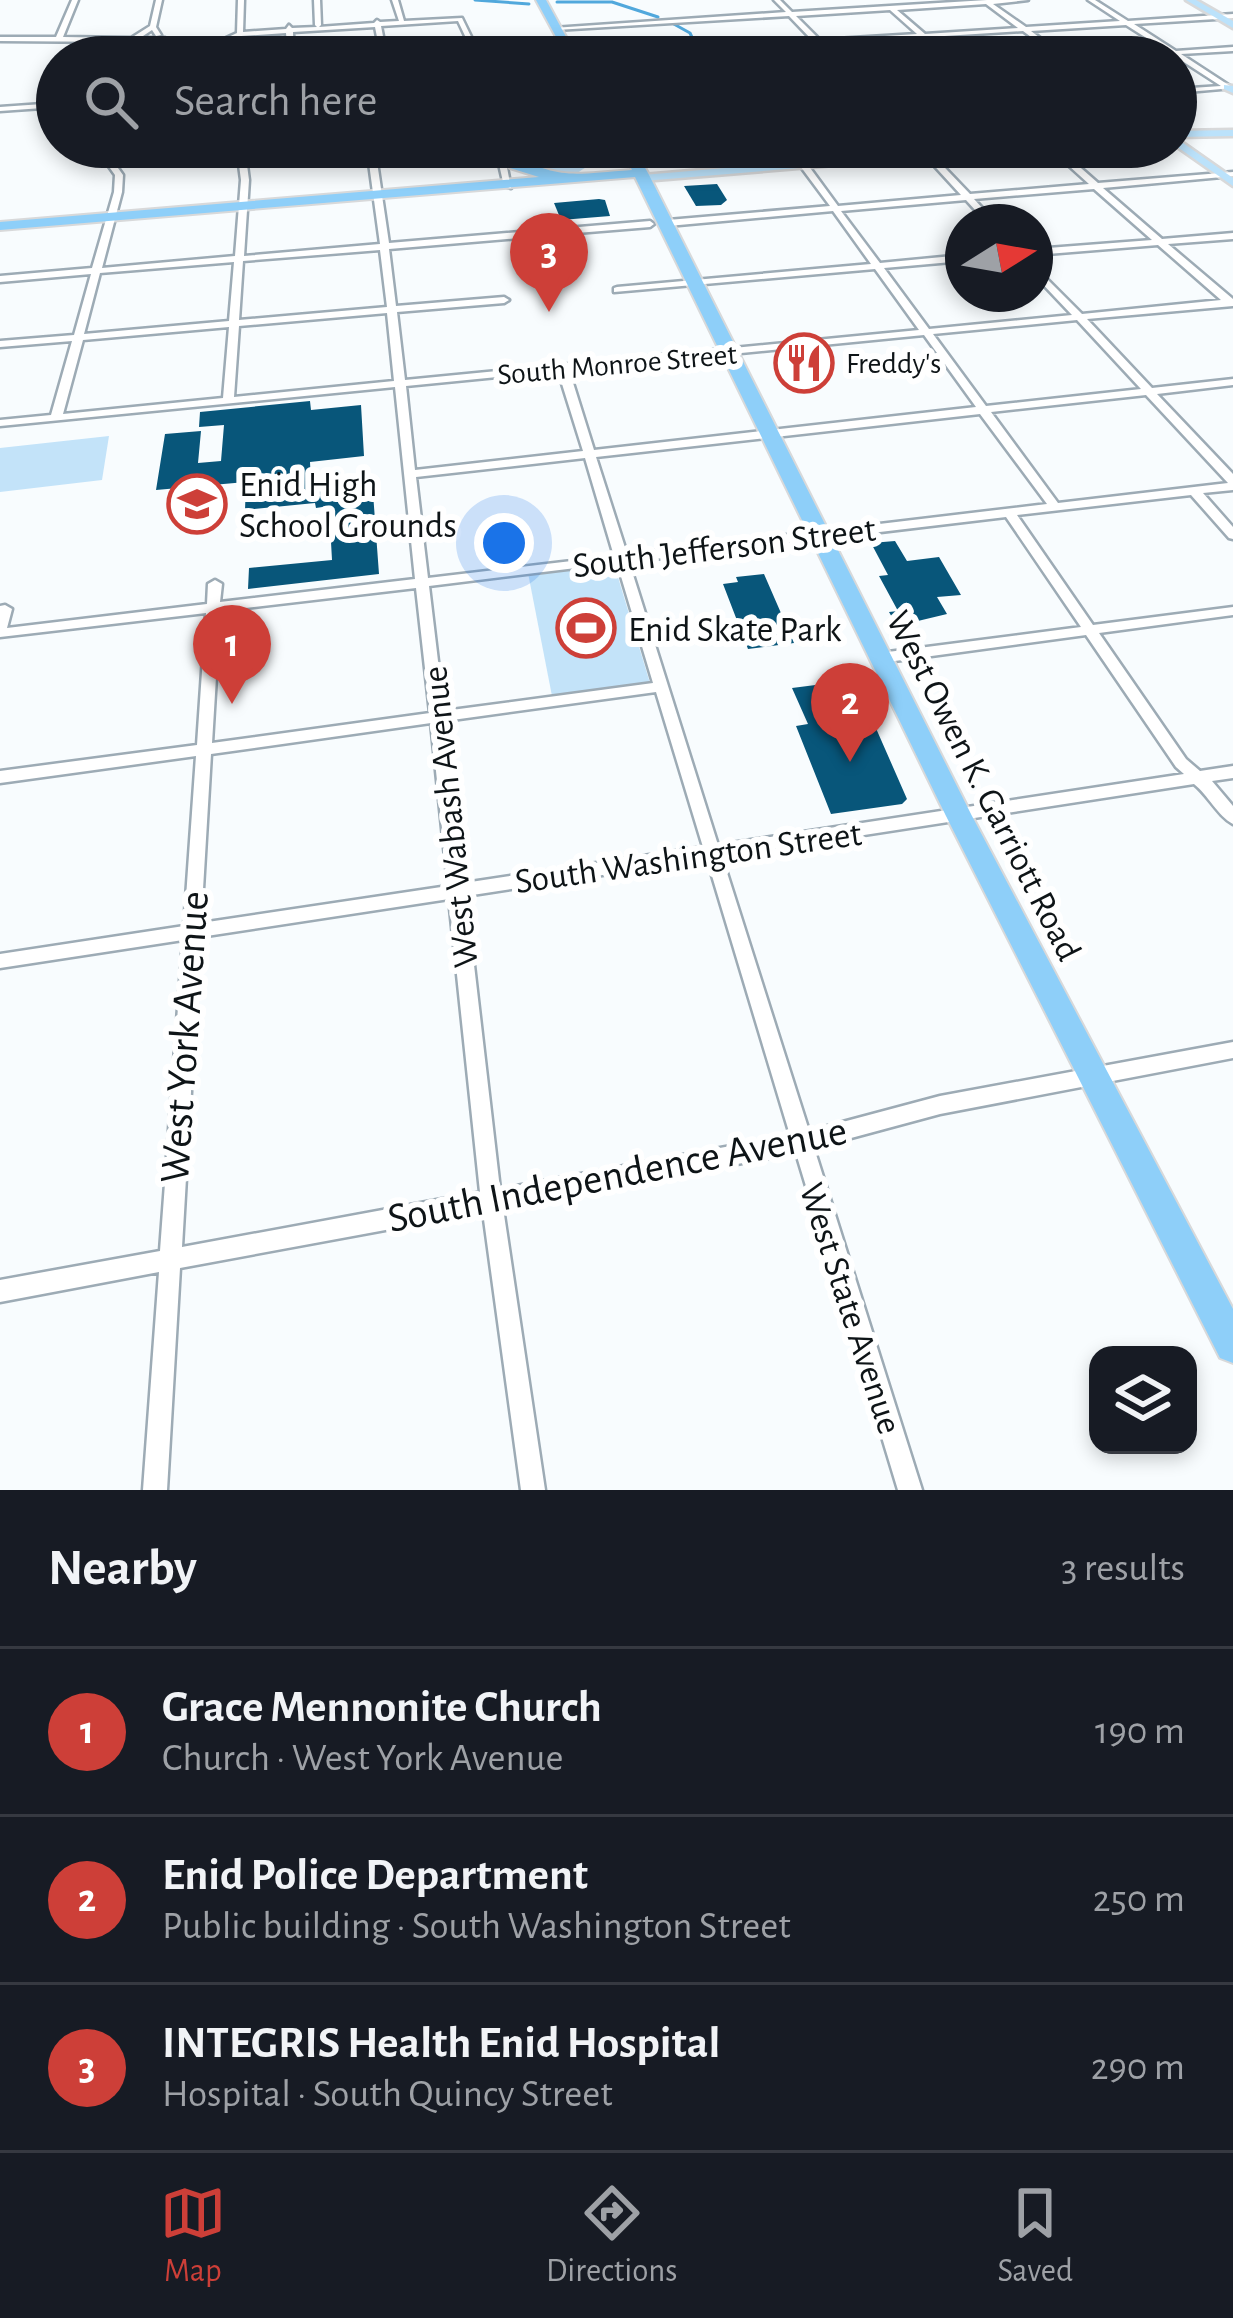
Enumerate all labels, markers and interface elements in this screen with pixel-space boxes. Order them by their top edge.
search box [36,36,1197,168]
icon: search [78,69,144,135]
text: Search here [174,79,377,124]
north arrow [945,204,1053,312]
pin: 3 [510,213,588,312]
restaurant icon: Freddy's [773,332,835,394]
street label: South Monroe Street [496,340,738,390]
place label: Freddy's [846,349,941,379]
place label: Enid High School Grounds [239,467,457,544]
school or university icon: Enid High School Grounds [166,473,228,535]
street label: South Jefferson Street [571,511,878,584]
your location [474,513,534,573]
sports icon: Enid Skate Park [555,597,617,659]
pin: 1 [193,605,271,704]
street label: West Owen K. Garriott Road [879,605,1087,967]
place label: Enid Skate Park [628,612,842,648]
pin: 2 [811,663,889,762]
street label: West Wabash Avenue [417,664,485,969]
street label: South Washington Street [513,816,864,900]
street label: West York Avenue [154,890,216,1185]
street label: South Independence Avenue [384,1110,851,1240]
street label: West State Avenue [793,1179,908,1439]
map controls [1089,1346,1197,1454]
button: layers [1089,1346,1197,1454]
text: Nearby [48,1543,197,1594]
text: 3 results [1061,1549,1185,1588]
text: Grace Mennonite Church [162,1685,602,1730]
text: 1 [80,1712,94,1751]
text: 190 m [1095,1712,1185,1751]
text: Church · West York Avenue [162,1739,564,1778]
text: Enid Police Department [162,1853,588,1898]
text: 2 [78,1880,96,1919]
text: 250 m [1093,1880,1185,1919]
text: Public building · South Washington Street [162,1907,791,1946]
text: INTEGRIS Health Enid Hospital [162,2021,720,2066]
text: 3 [79,2048,95,2087]
text: 290 m [1091,2048,1185,2087]
text: Hospital · South Quincy Street [162,2075,613,2114]
tab: Map [160,2180,226,2292]
tab: Directions [546,2180,677,2292]
tab: Saved [997,2180,1073,2292]

